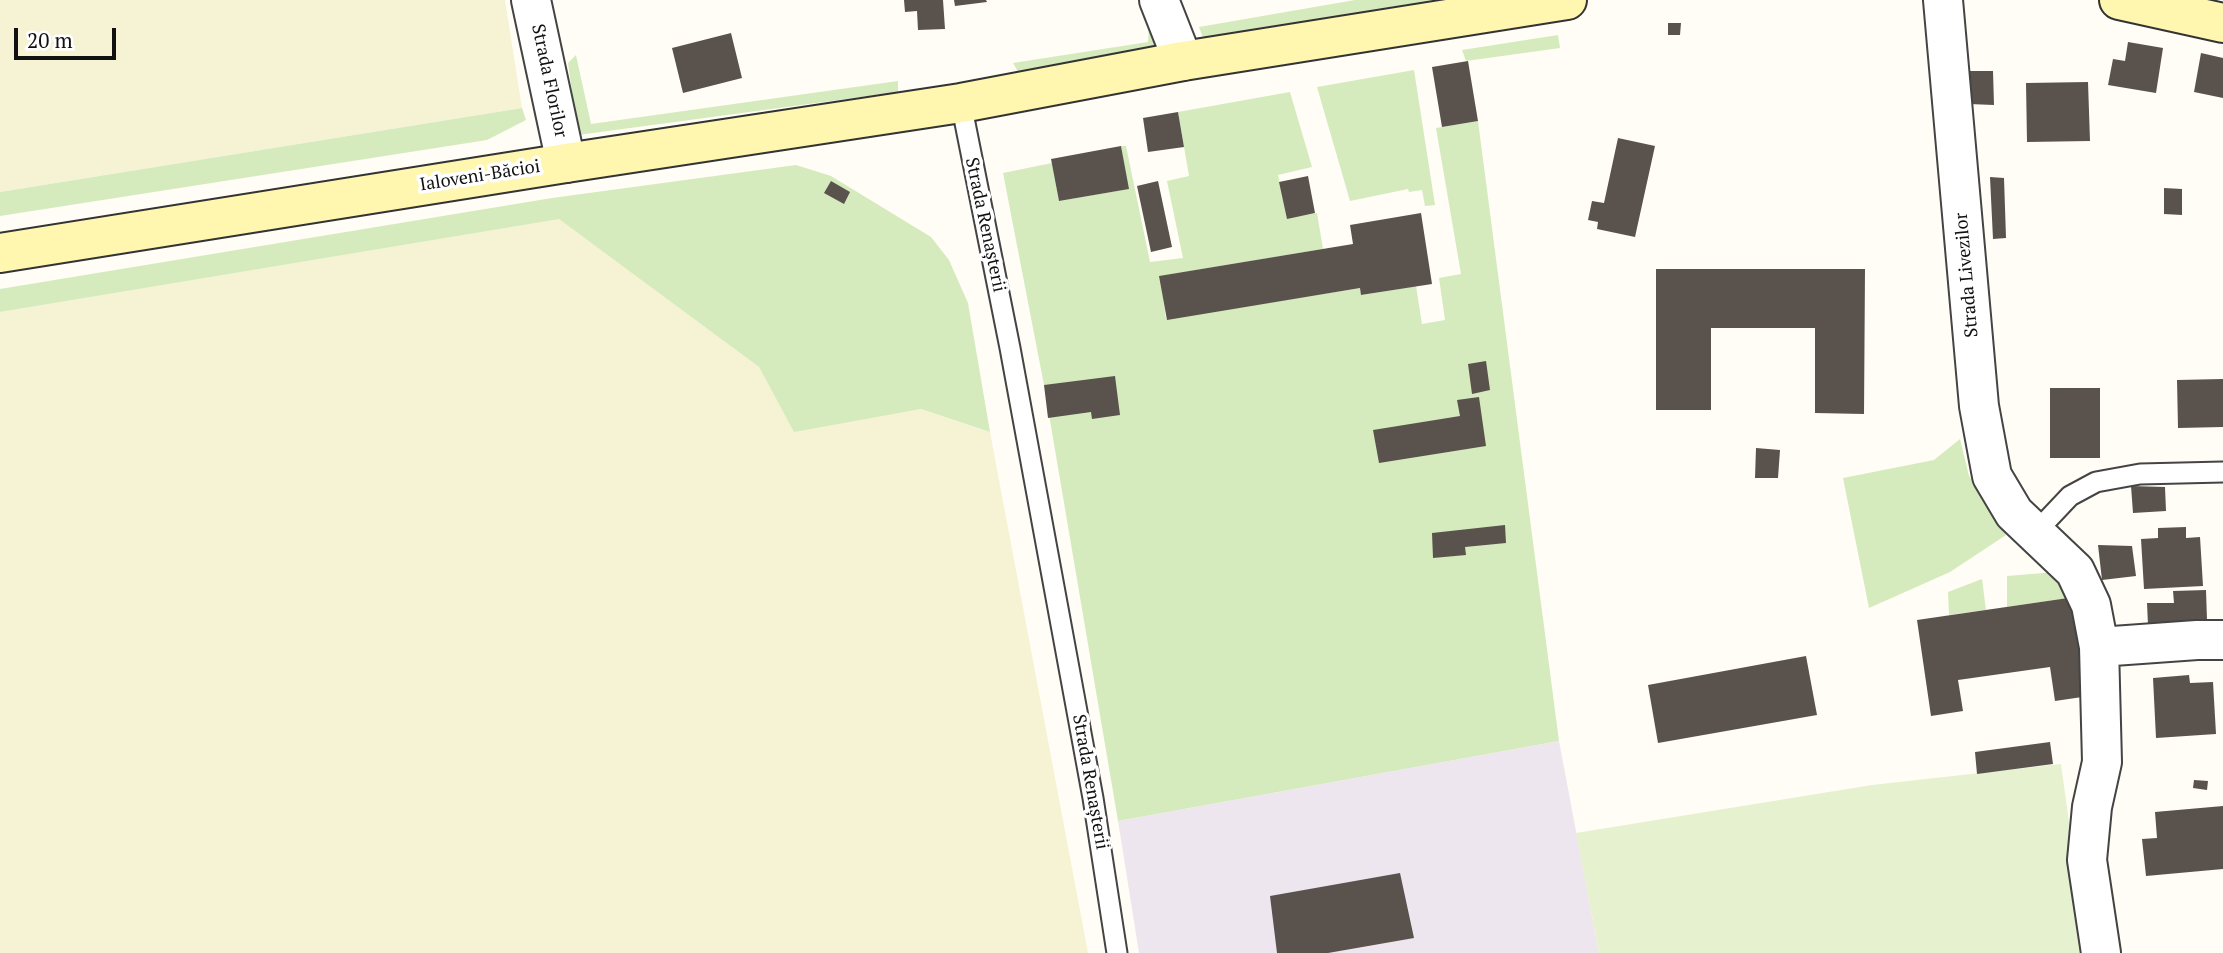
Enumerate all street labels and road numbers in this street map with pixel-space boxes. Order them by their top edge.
street label: Strada Florilor [526,22,572,140]
street label: Ialoveni-Băcioi [418,156,542,196]
street label: Strada Renașterii [960,156,1010,294]
street label: Strada Livezilor [1951,212,1983,338]
street label: Strada Renașterii [1067,713,1113,851]

